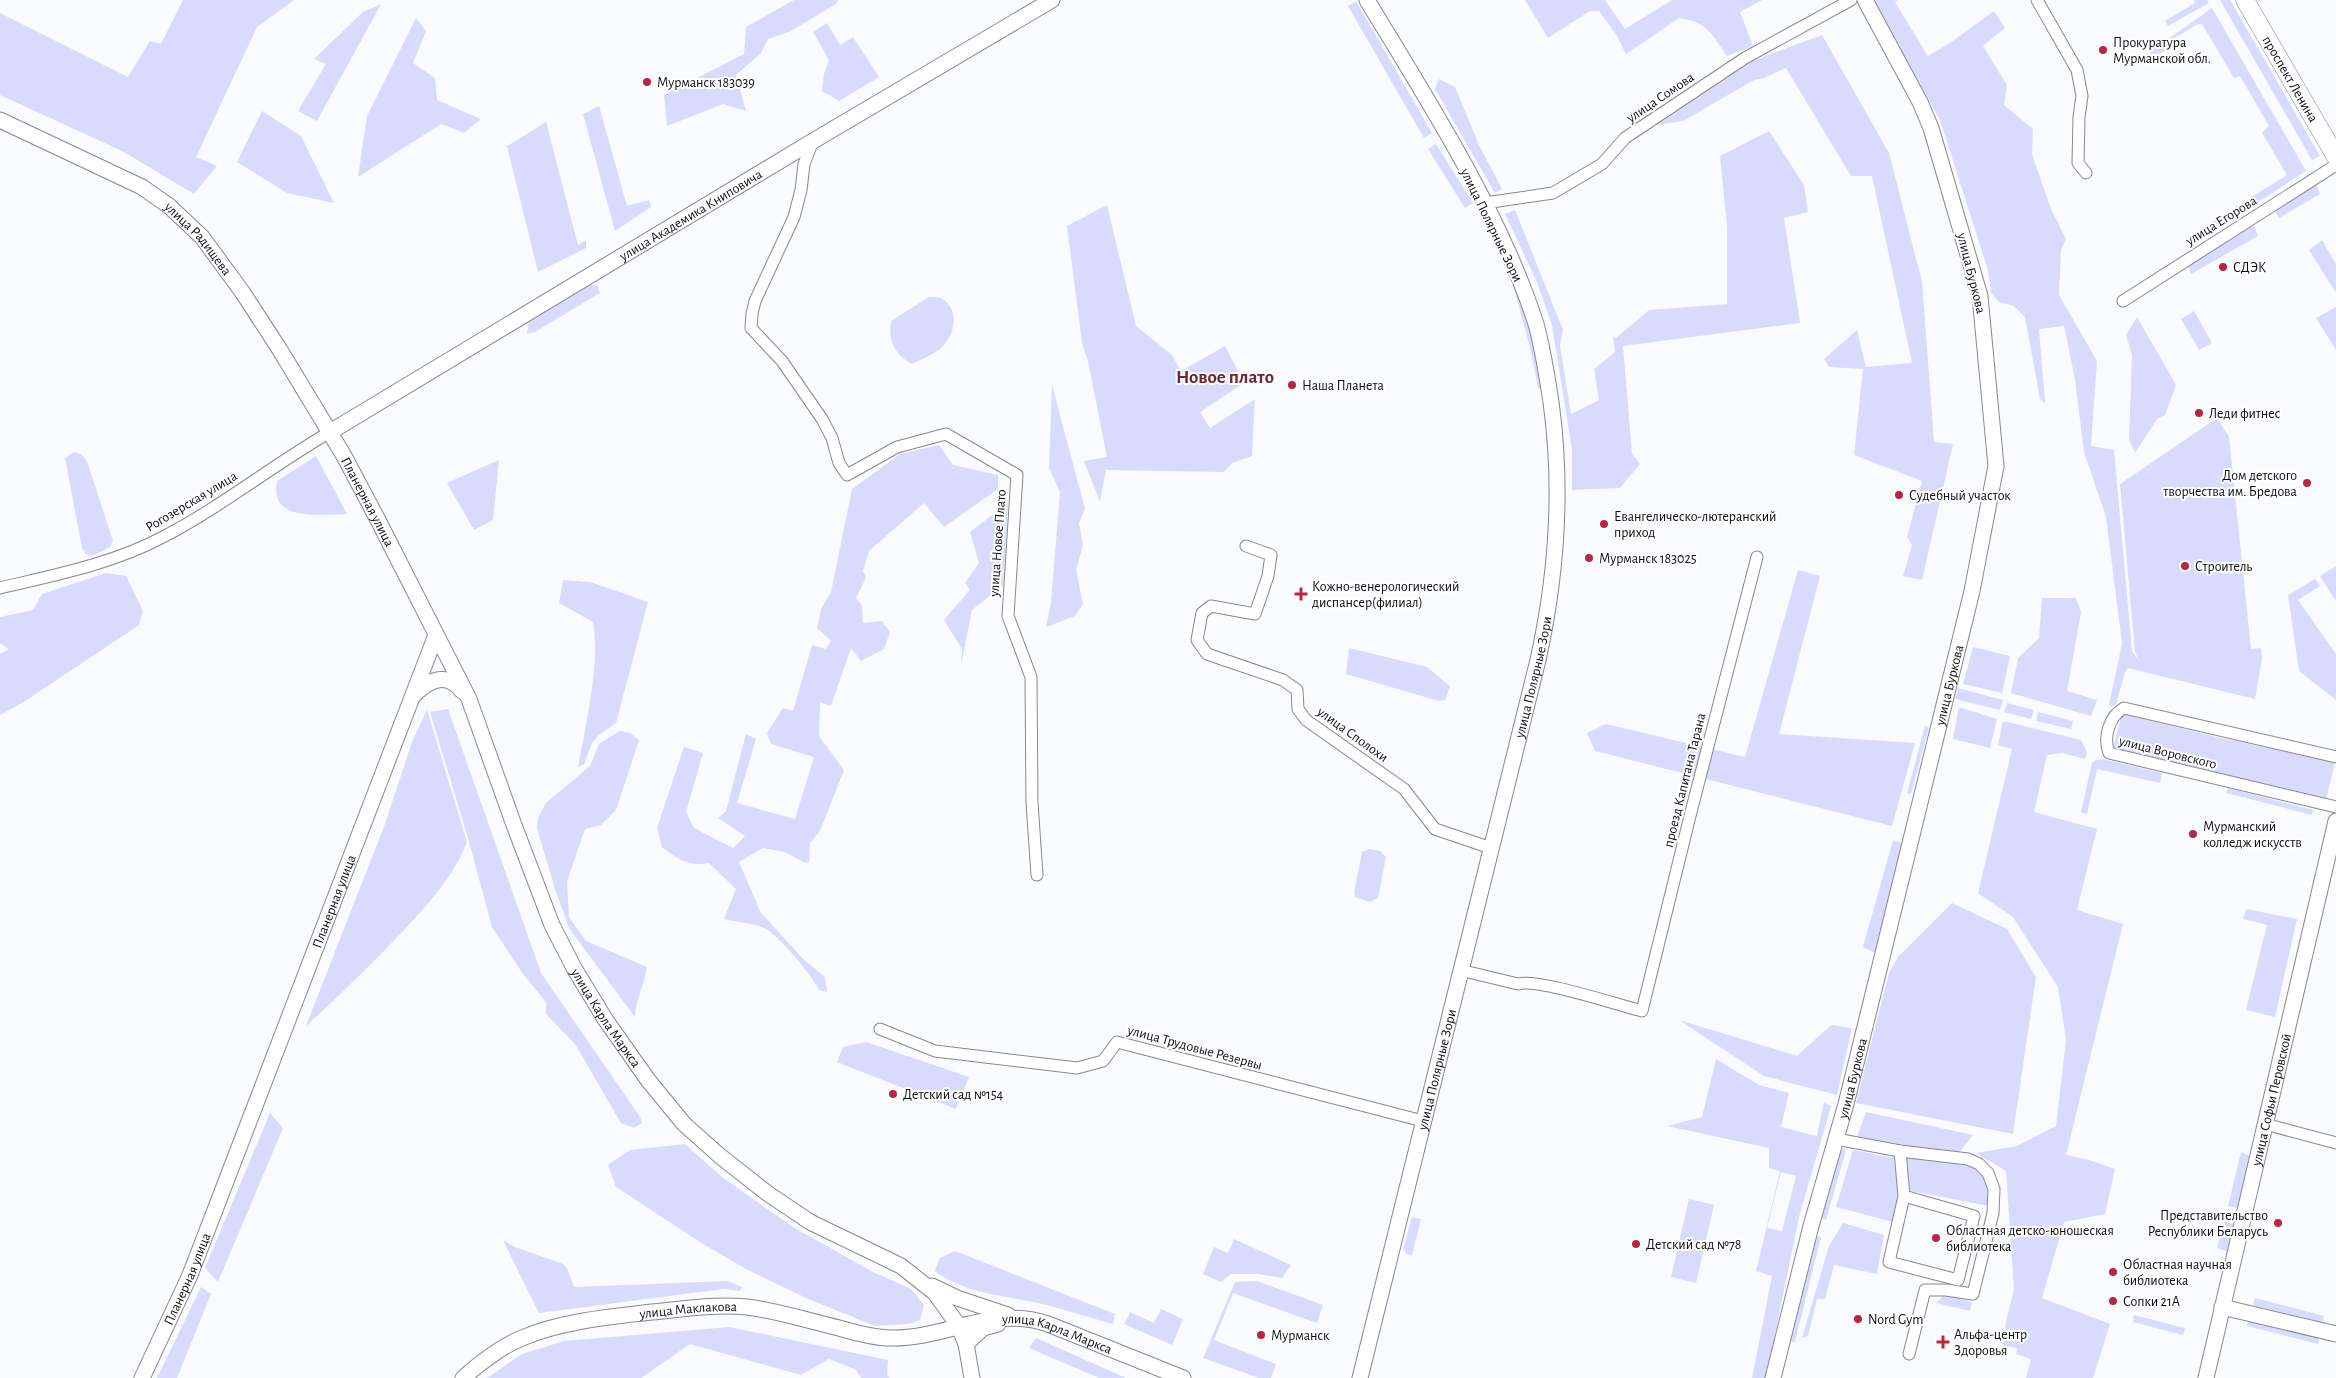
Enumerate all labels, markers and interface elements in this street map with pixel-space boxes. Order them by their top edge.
street label: проспект Ленина [2259,34,2321,125]
place label: Прокуратура Мурманской обл. [2113,36,2211,66]
marker: Прокуратура Мурманской обл. [2097,44,2109,56]
street label: улица Сомова [1623,70,1697,126]
marker: Мурманск 183039 [641,76,653,88]
place label: Мурманск 183039 [657,76,755,90]
street label: улица Полярные Зори [1457,166,1525,284]
street label: улица Академика Книповича [617,167,765,264]
street label: улица Егорова [2183,193,2260,249]
street label: улица Радищева [161,199,234,279]
street label: улица Буркова [1954,231,1988,315]
marker: СДЭК [2217,261,2229,273]
place label: СДЭК [2233,261,2266,275]
district label: Новое плато [1176,368,1274,387]
marker: Наша Планета [1286,379,1298,391]
place label: Наша Планета [1302,379,1385,393]
marker: Леди фитнес [2193,407,2205,419]
place label: Леди фитнес [2209,407,2281,421]
street label: Планерная улица [338,455,397,550]
street label: Рогозерская улица [143,469,240,535]
place label: Дом детского творчества им. Бредова [2162,469,2298,499]
marker: Дом детского творчества им. Бредова [2301,477,2313,489]
street label: улица Новое Плато [987,489,1009,598]
marker: Судебный участок [1893,489,1905,501]
place label: Судебный участок [1909,489,2011,503]
place label: Евангелическо-лютеранский приход [1614,510,1776,540]
marker: Евангелическо-лютеранский приход [1598,518,1610,530]
marker: Мурманск 183025 [1583,552,1595,564]
place label: Мурманск 183025 [1599,552,1697,566]
marker: Строитель [2179,560,2191,572]
place label: Строитель [2195,560,2252,574]
place label: Кожно-венерологический диспансер(филиал) [1312,580,1460,610]
marker: Кожно-венерологический диспансер(филиал) [1294,587,1308,601]
street label: улица Полярные Зори [1513,615,1554,740]
street label: улица Буркова [1933,643,1967,728]
street label: улица Сполохи [1314,704,1390,765]
street label: проезд Капитана Тарана [1661,711,1709,849]
street label: улица Воровского [2117,734,2218,772]
place label: Мурманский колледж искусств [2203,820,2302,850]
marker: Мурманский колледж искусств [2187,828,2199,840]
street label: Планерная улица [310,852,359,950]
street label: улица Карла Маркса [567,965,643,1071]
street label: улица Полярные Зори [1415,1008,1459,1133]
street label: улица Трудовые Резервы [1125,1023,1264,1073]
street label: улица Софьи Перовской [2250,1032,2294,1168]
street label: улица Буркова [1836,1036,1870,1121]
marker: Детский сад №154 [887,1088,899,1100]
place label: Детский сад №154 [903,1088,1004,1102]
place label: Представительство Республики Беларусь [2148,1209,2268,1239]
marker: Представительство Республики Беларусь [2272,1217,2284,1229]
place label: Областная детско-юношеская библиотека [1946,1224,2114,1254]
street label: Планерная улица [162,1230,214,1327]
marker: Областная детско-юношеская библиотека [1930,1232,1942,1244]
marker: Детский сад №78 [1630,1238,1642,1250]
place label: Детский сад №78 [1646,1238,1741,1252]
place label: Областная научная библиотека [2123,1258,2232,1288]
marker: Областная научная библиотека [2107,1266,2119,1278]
marker: Сопки 21А [2107,1295,2119,1307]
place label: Сопки 21А [2123,1295,2180,1309]
street label: улица Маклакова [638,1300,738,1321]
street label: улица Карла Маркса [1001,1312,1114,1357]
marker: Nord Gym [1852,1313,1864,1325]
place label: Nord Gym [1868,1313,1923,1327]
place label: Альфа-центр Здоровья [1954,1328,2027,1358]
marker: Мурманск [1255,1329,1267,1341]
place label: Мурманск [1271,1329,1330,1343]
marker: Альфа-центр Здоровья [1936,1335,1950,1349]

